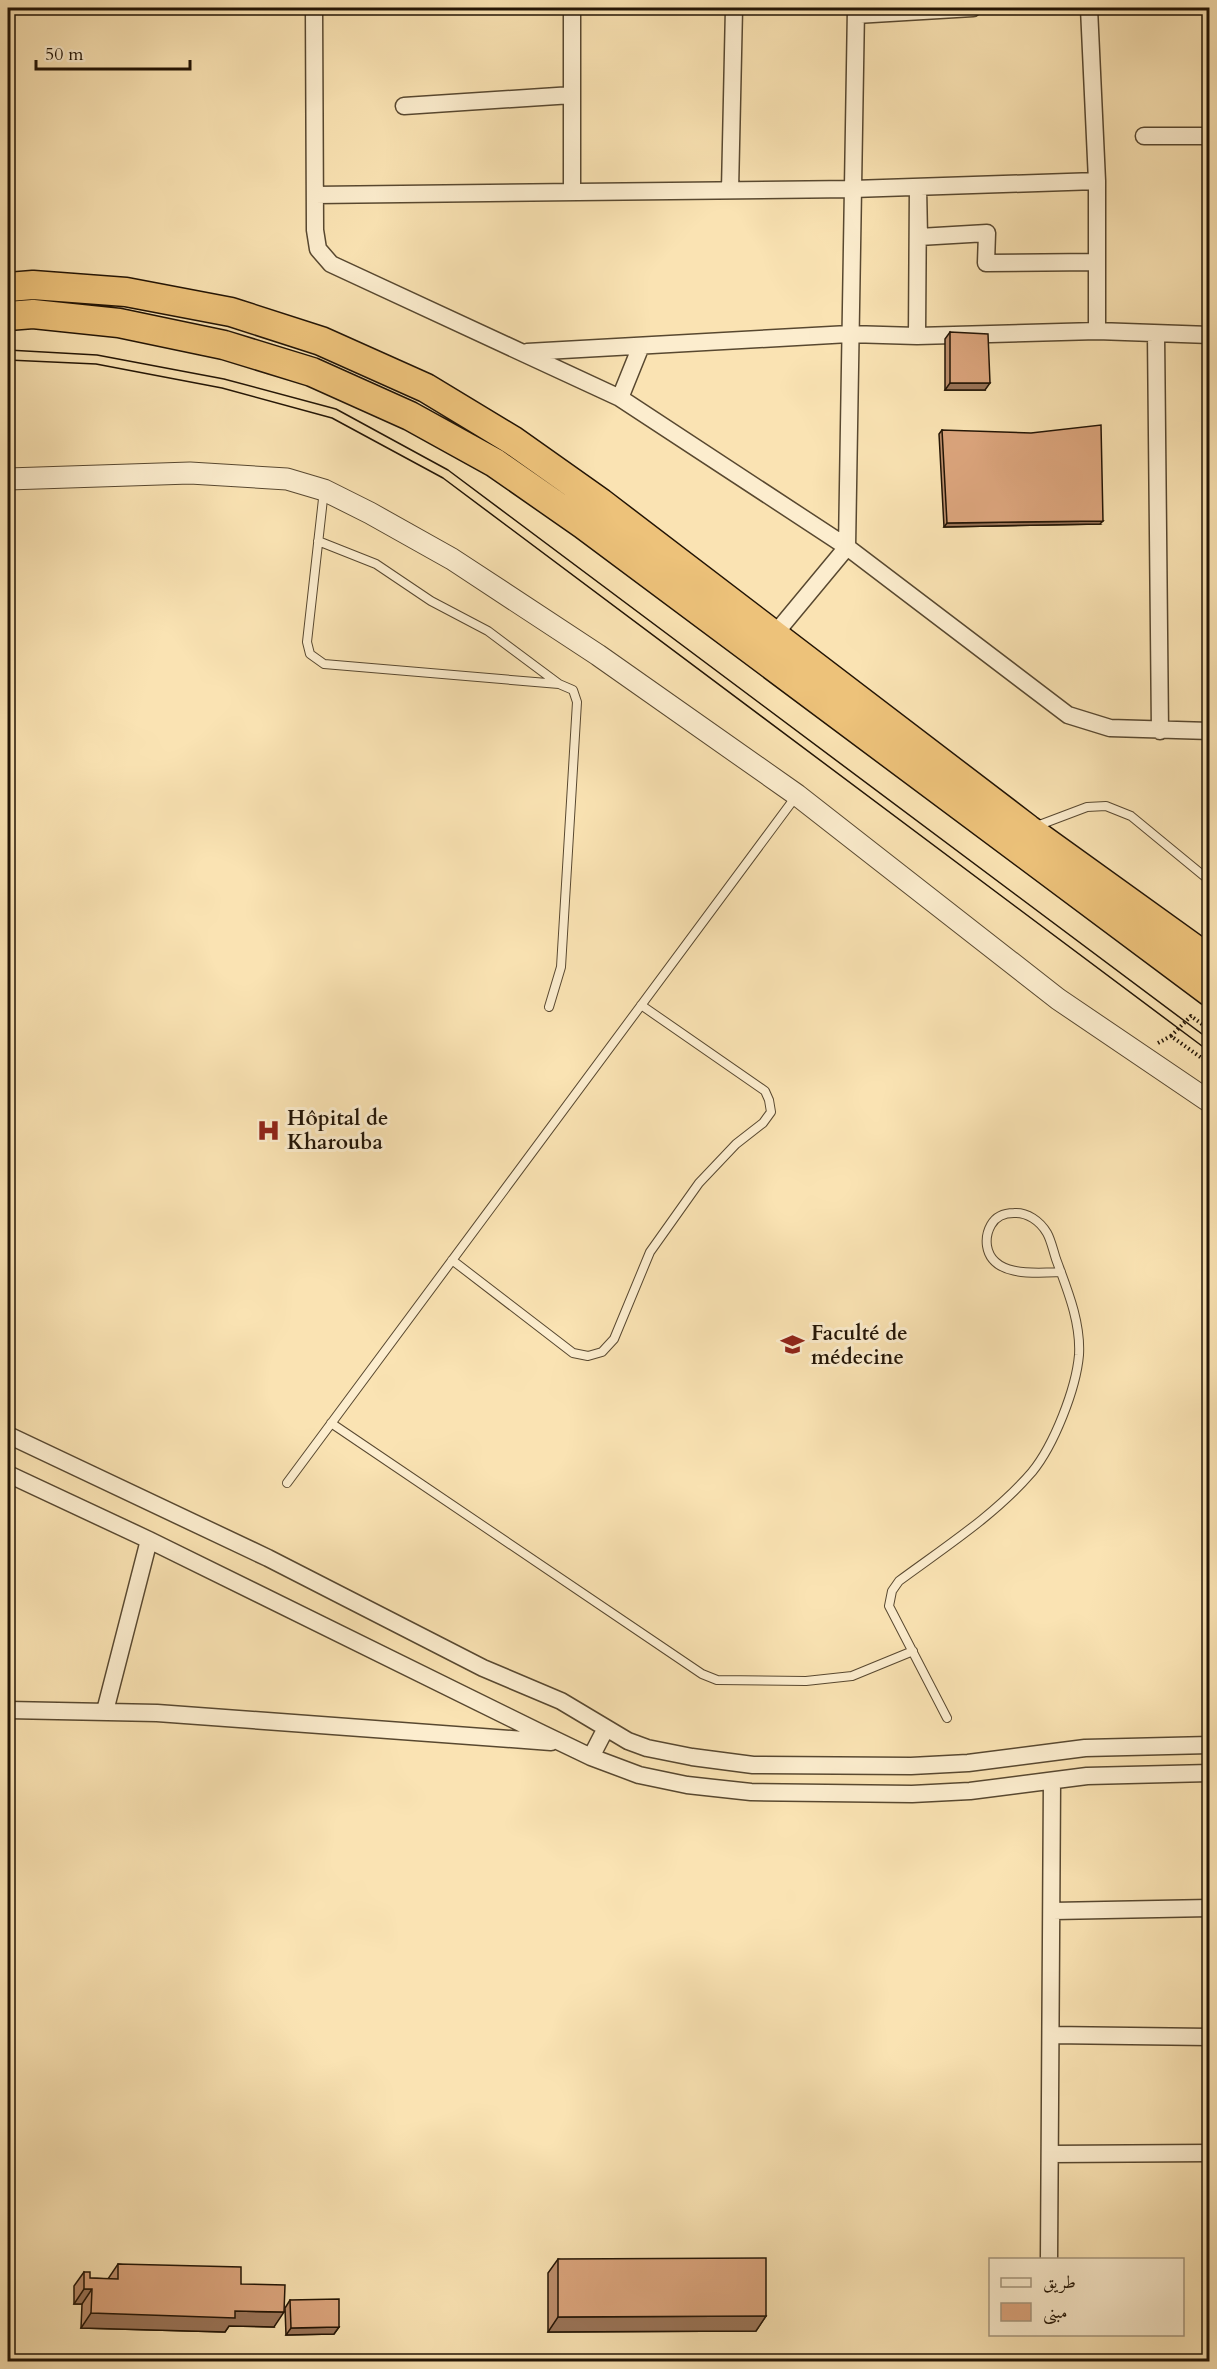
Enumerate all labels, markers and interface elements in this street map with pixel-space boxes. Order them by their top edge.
scale bar [36,33,190,71]
text: 50 m [45,42,84,67]
place label: Hôpital de Kharouba [287,1104,388,1157]
hospital icon: Hôpital de Kharouba [256,1117,282,1143]
place label: Faculté de médecine [811,1319,908,1372]
school or university icon: Faculté de médecine [780,1332,806,1358]
legend [989,2258,1184,2336]
text: طريق [1043,2270,1076,2295]
text: مبنى [1043,2300,1068,2325]

